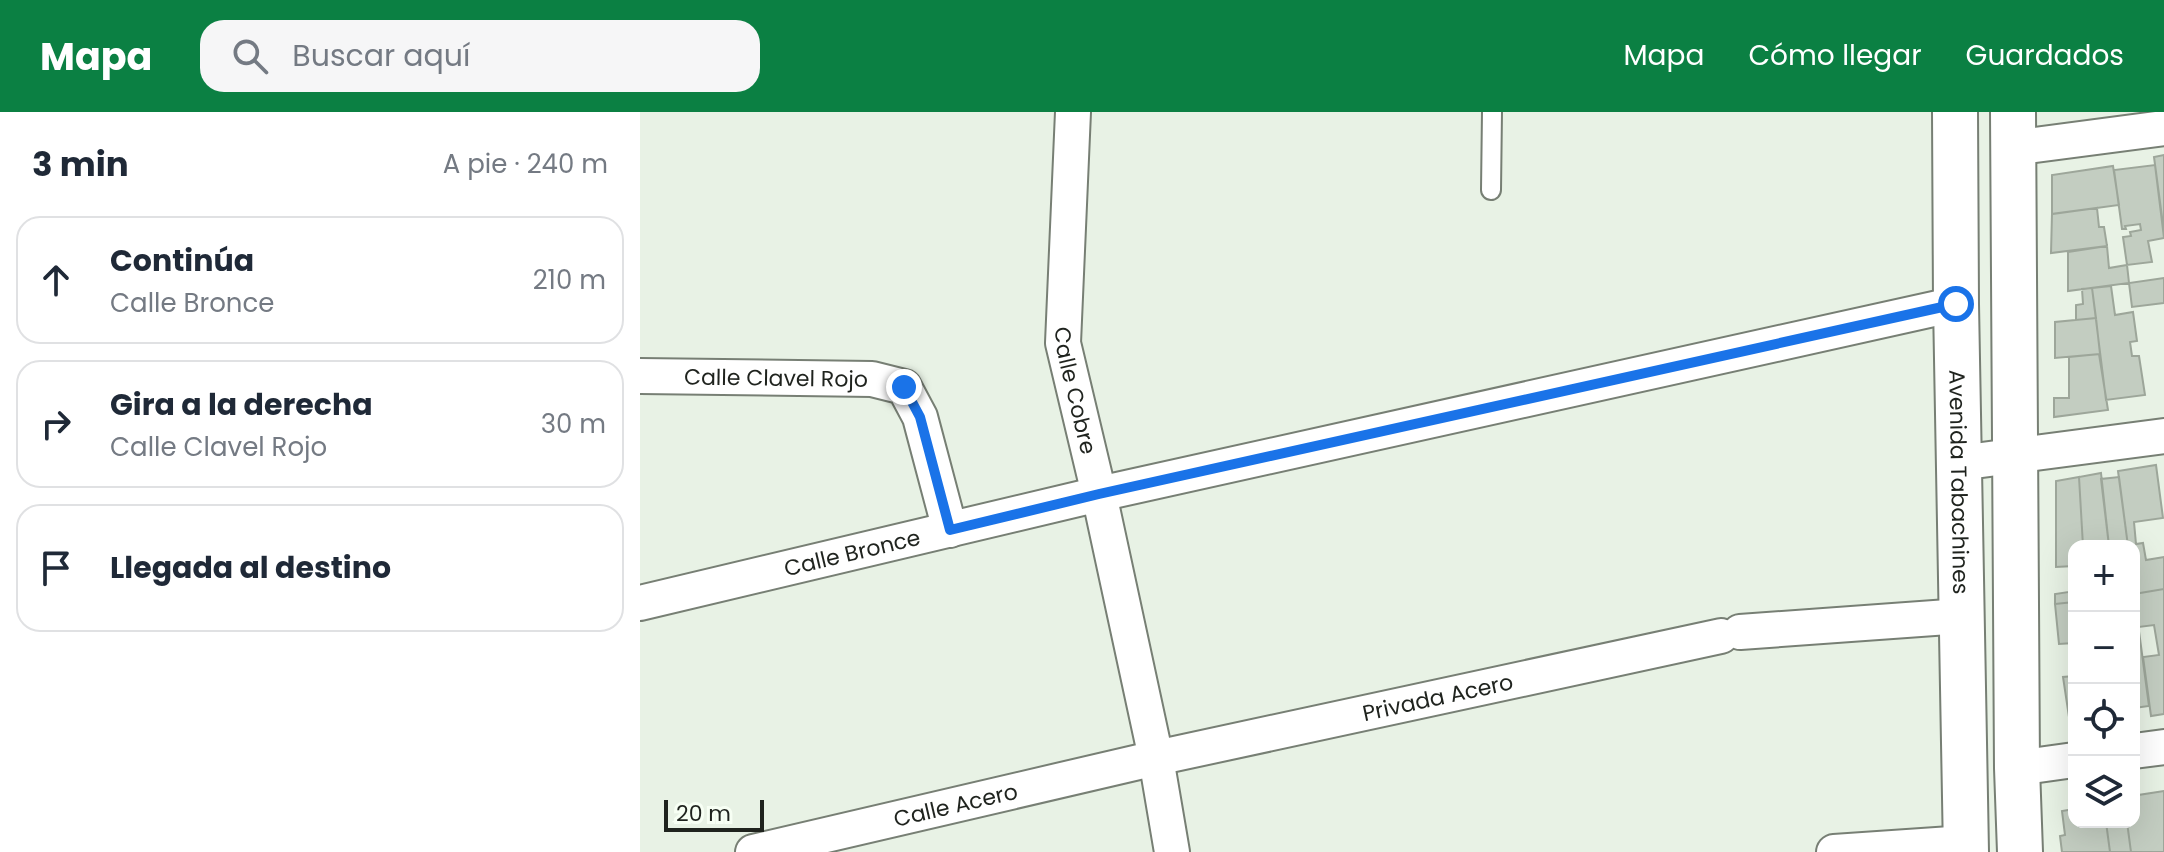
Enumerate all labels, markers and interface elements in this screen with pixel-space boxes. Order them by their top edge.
search box [200,20,760,92]
text: Mapa [40,30,152,83]
icon: search [228,34,272,78]
text: Buscar aquí [292,34,470,77]
text: Mapa [1623,36,1704,75]
text: Cómo llegar [1748,36,1922,75]
text: Guardados [1966,36,2124,75]
text: 3 min [32,140,129,188]
text: A pie · 240 m [443,146,608,182]
text: Continúa [110,239,254,282]
icon: ahead [34,258,78,302]
text: 210 m [533,262,606,298]
text: Calle Bronce [110,285,274,321]
route start [1938,286,1974,322]
street label: Calle Cobre [1047,326,1104,457]
street label: Calle Clavel Rojo [684,362,868,395]
route end [886,369,922,405]
street label: Avenida Tabachines [1941,369,1976,595]
text: Gira a la derecha [110,383,373,426]
icon: right [34,402,78,446]
text: 30 m [541,406,606,442]
text: Calle Clavel Rojo [110,429,327,465]
street label: Calle Bronce [781,522,923,584]
map controls [2068,540,2140,828]
button: + [2068,540,2140,612]
icon: arrive [34,546,78,590]
text: Llegada al destino [110,546,391,589]
button: − [2068,612,2140,684]
street label: Privada Acero [1360,666,1516,729]
button: locate [2068,684,2140,756]
button: layers [2068,756,2140,828]
street label: Calle Acero [891,776,1021,835]
scale bar [664,796,764,832]
text: 20 m [676,798,731,829]

